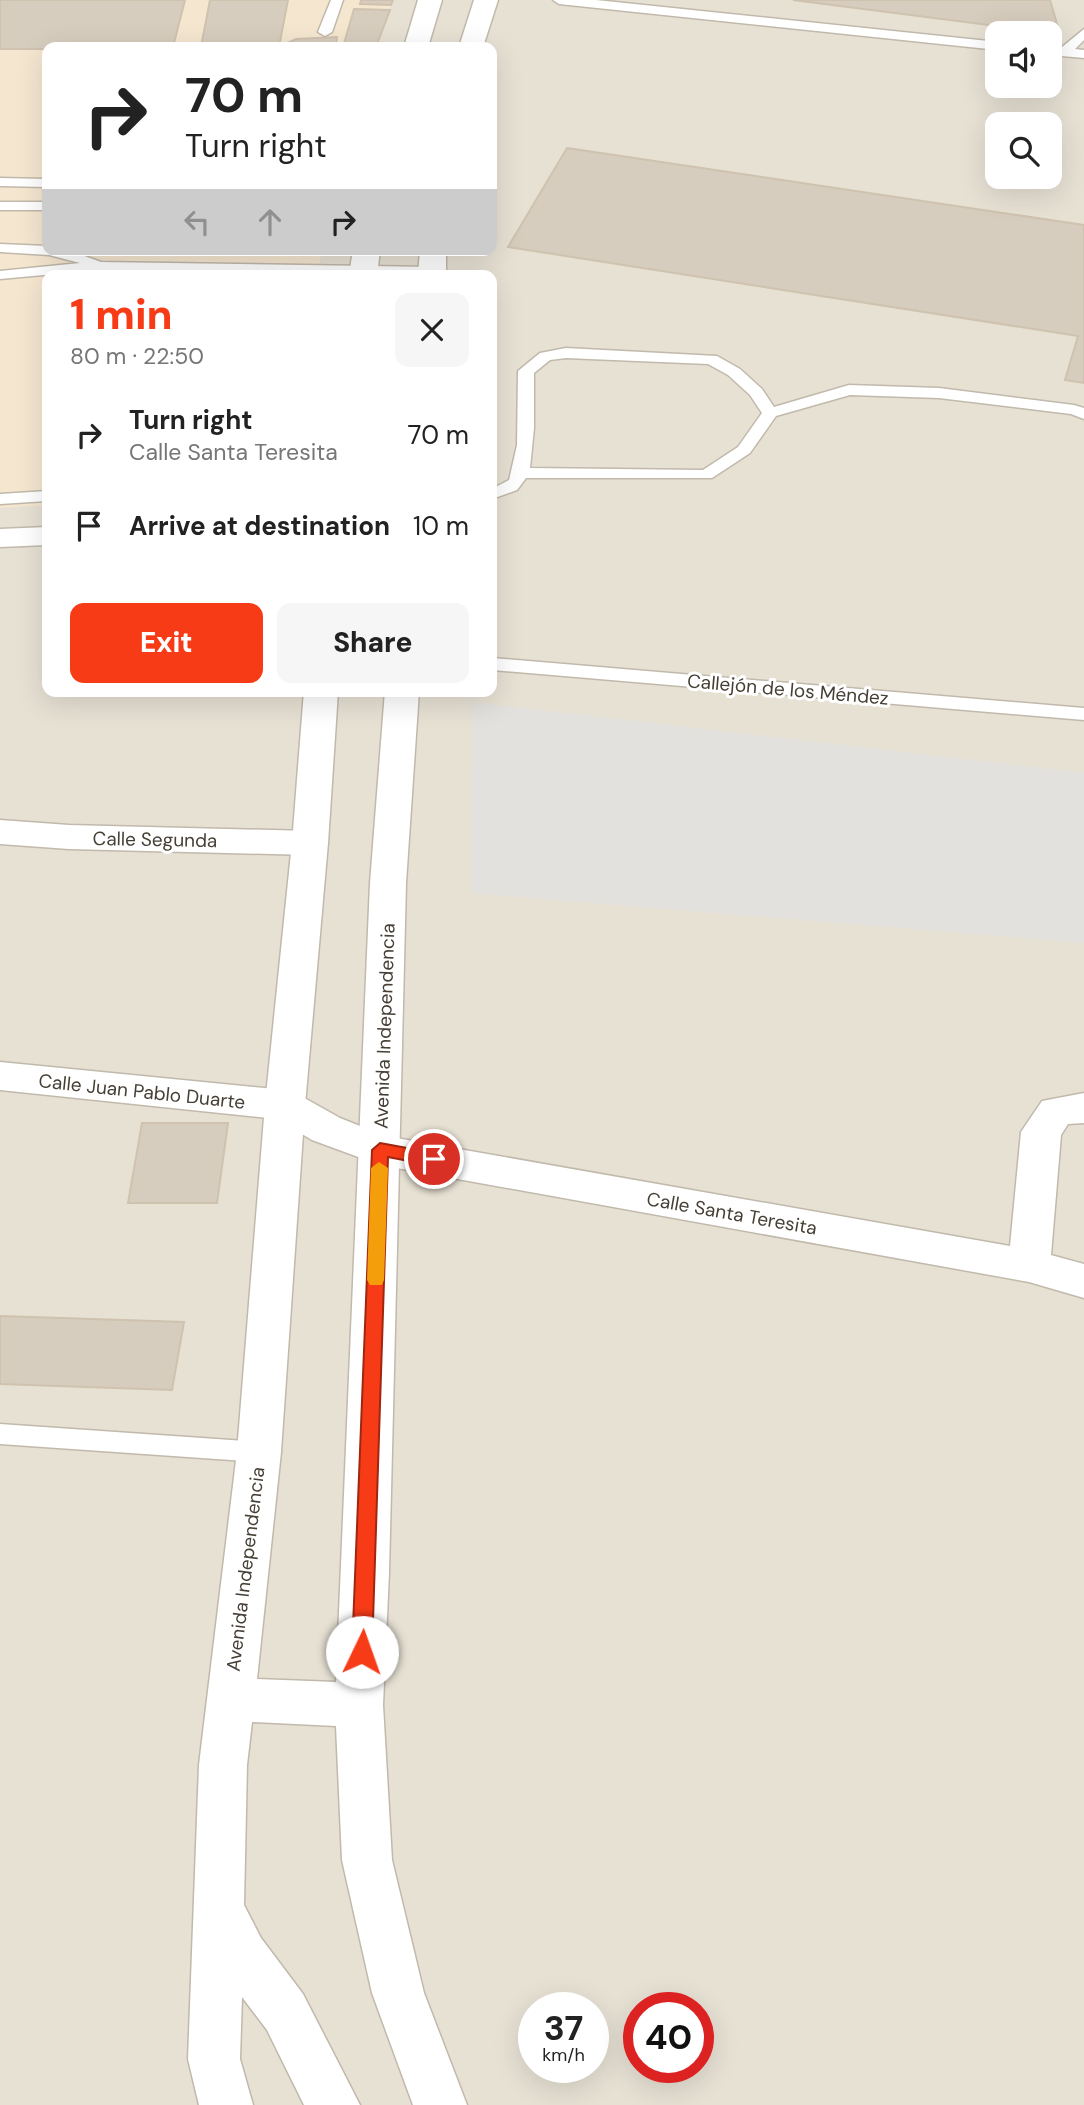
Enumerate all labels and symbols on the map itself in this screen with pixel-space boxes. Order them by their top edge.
street label: Callejón de los Méndez [686,668,890,711]
street label: Calle Segunda [92,826,218,853]
street label: Avenida Independencia [368,923,401,1129]
street label: Calle Juan Pablo Duarte [37,1068,247,1115]
pin [404,1129,464,1189]
street label: Calle Santa Teresita [645,1186,819,1241]
street label: Avenida Independencia [221,1465,270,1673]
position arrow [325,1615,399,1689]
speed limit sign: 40 [623,1992,714,2083]

